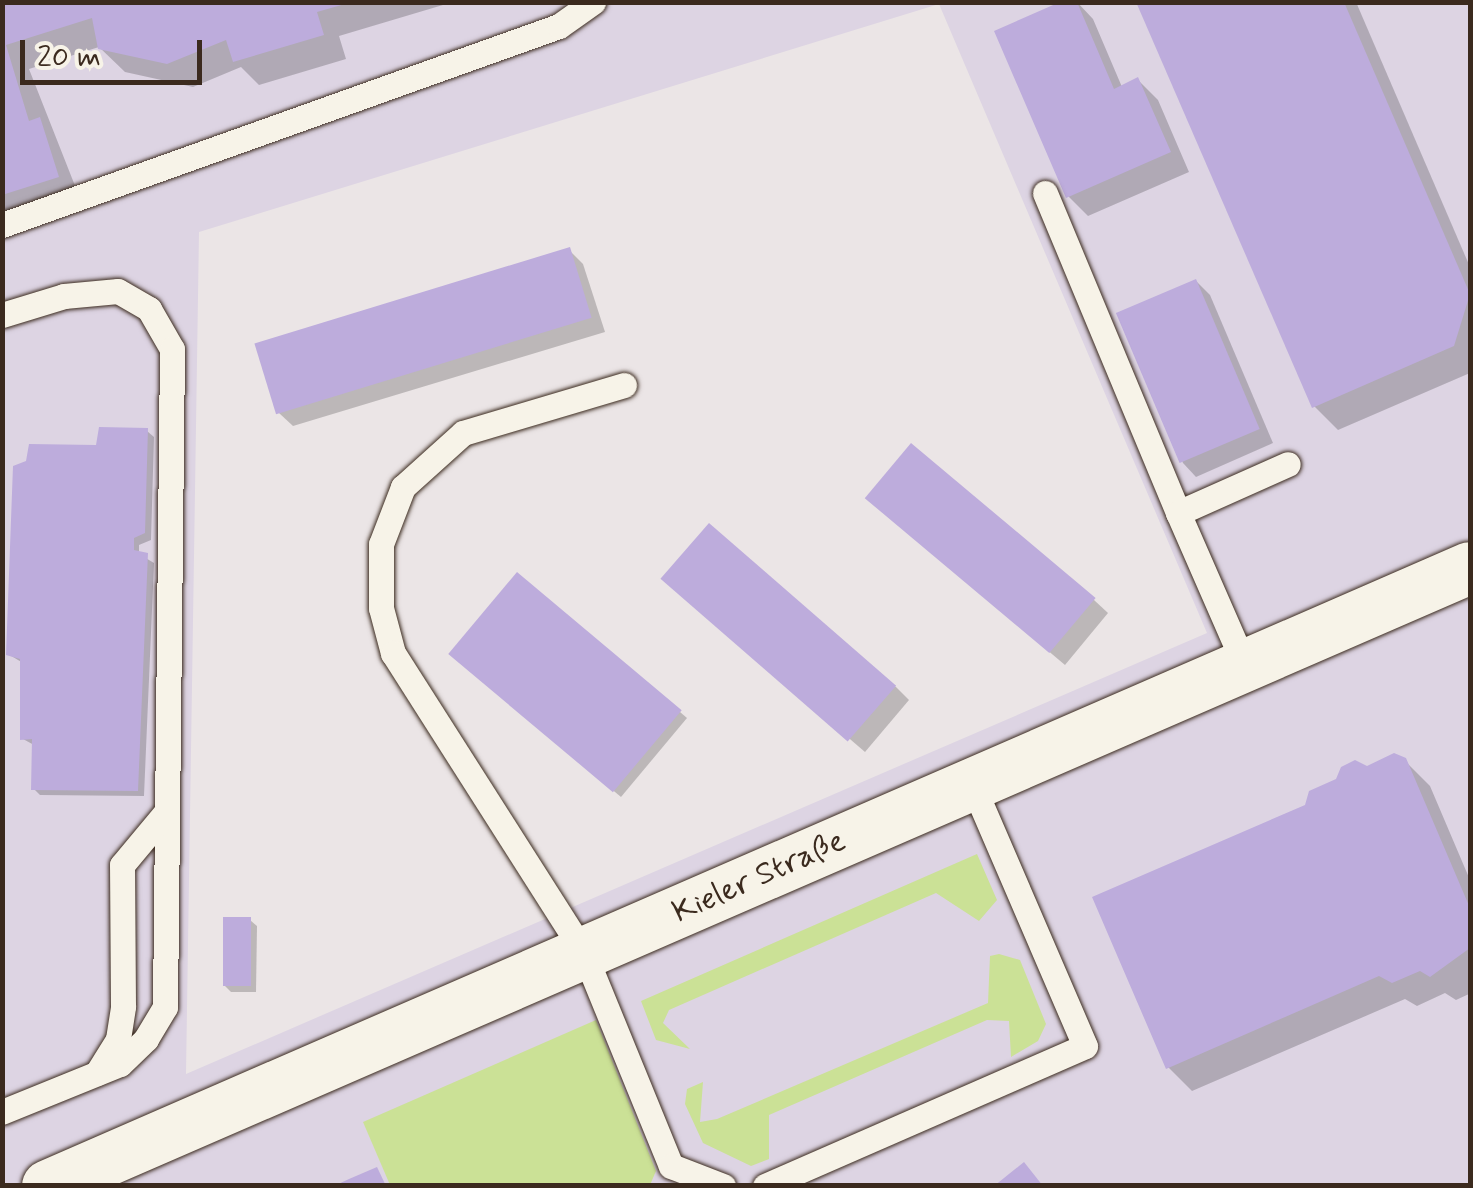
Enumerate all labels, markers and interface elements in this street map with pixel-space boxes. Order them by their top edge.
scale bar [25,20,208,82]
text: 20 m [37,38,101,77]
street label: Kieler Straße [667,822,851,932]

